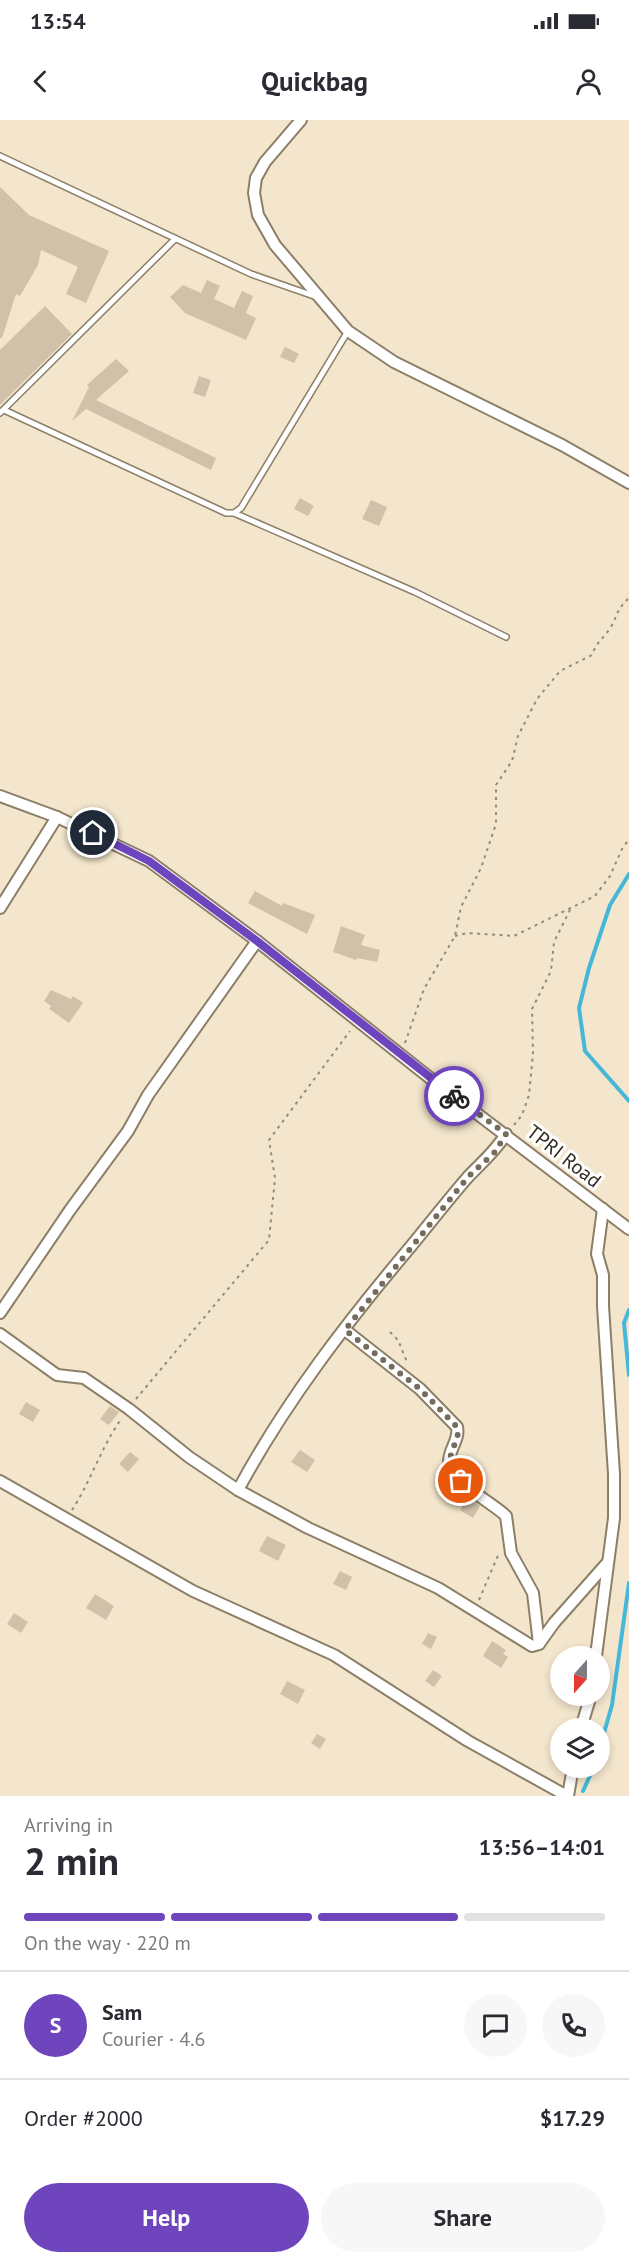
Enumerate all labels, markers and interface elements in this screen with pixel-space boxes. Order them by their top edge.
text: 13:54 [30,7,86,35]
text: Quickbag [261,64,368,98]
icon: back [24,65,57,98]
icon: person [572,65,605,98]
pin [67,807,118,858]
icon: home [76,816,109,849]
courier [424,1066,484,1126]
icon: bike [438,1080,471,1113]
street label: TPRI Road [521,1119,607,1193]
pin [435,1455,486,1506]
icon: bag [444,1464,477,1497]
north arrow [550,1646,610,1706]
map controls [550,1646,610,1778]
button: layers [550,1718,610,1778]
text: Arriving in [24,1812,113,1838]
text: 13:56–14:01 [479,1833,605,1861]
text: 2 min [24,1835,119,1886]
text: On the way · 220 m [24,1930,191,1956]
button: chat [464,1994,527,2057]
button: phone [542,1994,605,2057]
text: Sam [102,1998,142,2026]
text: S [50,2011,61,2039]
text: Courier · 4.6 [102,2026,205,2052]
text: Order #2000 [24,2104,143,2132]
text: $17.29 [540,2104,605,2132]
button: Help [24,2183,309,2252]
button: Share [321,2183,605,2252]

